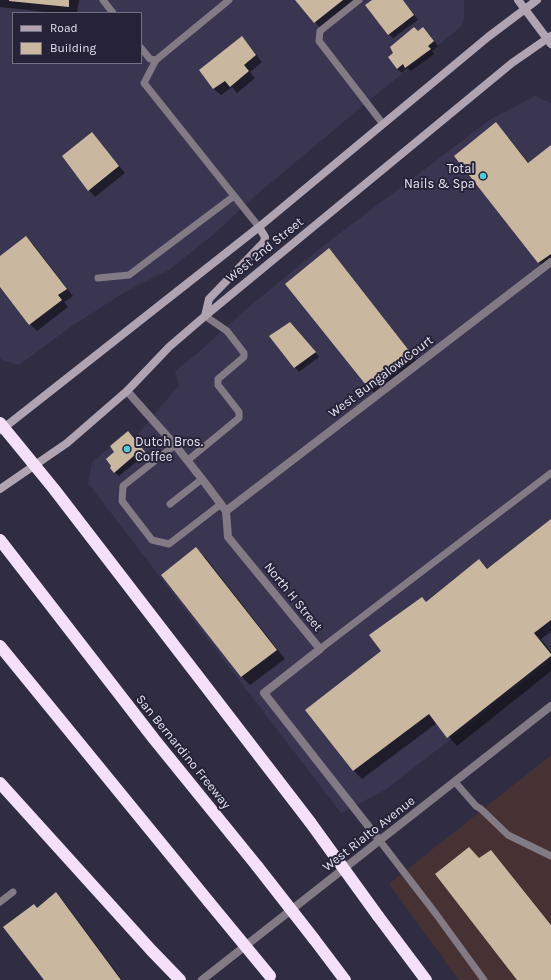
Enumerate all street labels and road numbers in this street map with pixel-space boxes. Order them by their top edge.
street label: West 2nd Street [223,214,307,286]
street label: West Bungalow Court [326,333,436,421]
street label: North H Street [261,559,325,635]
street label: San Bernardino Freeway [132,692,234,812]
street label: West Rialto Avenue [320,793,418,875]

